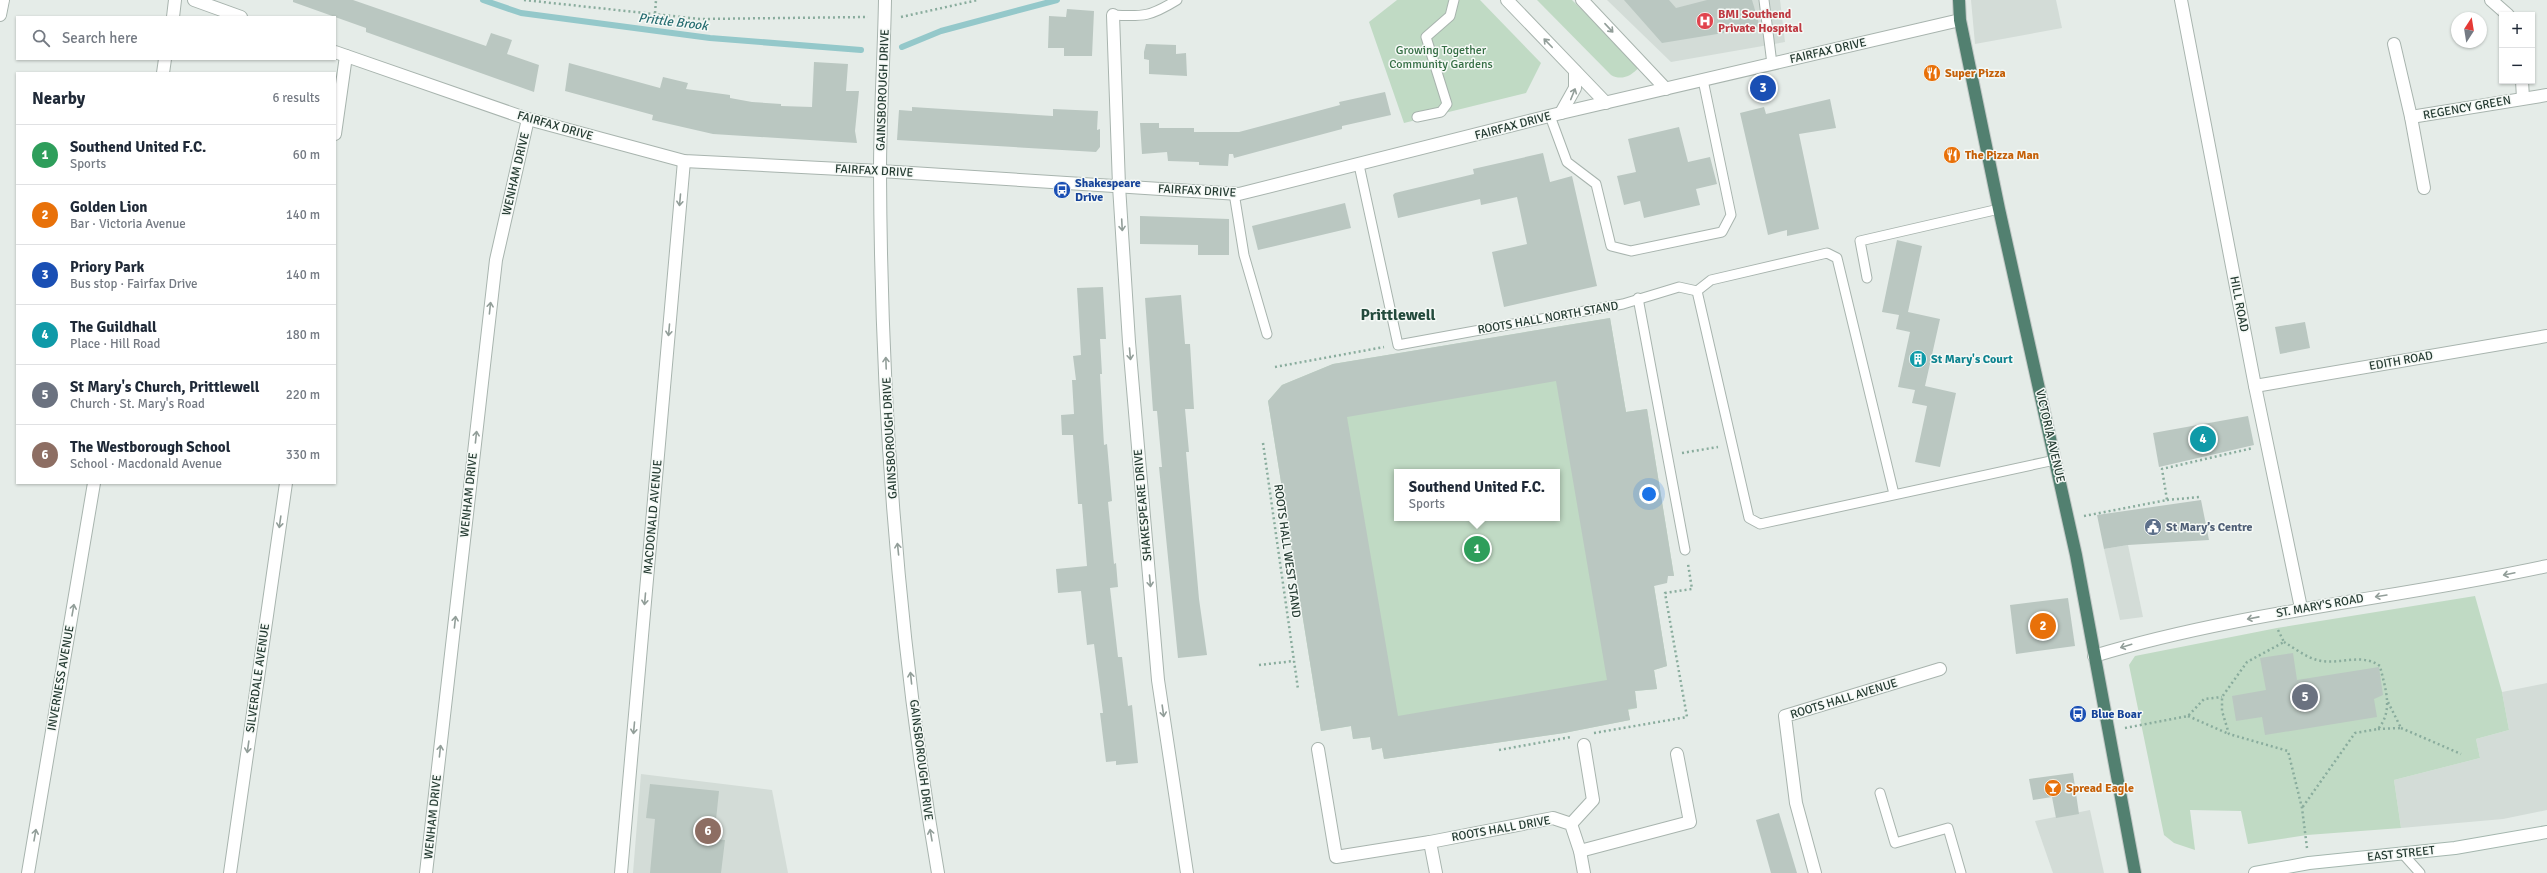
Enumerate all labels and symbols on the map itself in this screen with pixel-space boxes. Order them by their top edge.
place label: BMI Southend Private Hospital [1718,7,1803,36]
water label: Prittle Brook [637,10,710,34]
hospital icon: BMI Southend Private Hospital [1695,11,1715,31]
north arrow [2451,12,2487,48]
one-way arrow [1604,23,1614,33]
street label: GAINSBOROUGH DRIVE [873,29,893,151]
street label: FAIRFAX DRIVE [1788,35,1868,67]
one-way arrow [1543,38,1553,48]
park label: Growing Together Community Gardens [1389,43,1493,72]
restaurant icon: Super Pizza [1922,63,1942,83]
place label: Super Pizza [1945,66,2006,81]
pin: 3 [1750,73,1776,103]
one-way arrow [1569,88,1577,100]
street label: REGENCY GREEN [2422,93,2512,123]
street label: FAIRFAX DRIVE [515,108,595,144]
street label: FAIRFAX DRIVE [1473,109,1553,143]
street label: WENHAM DRIVE [499,131,533,217]
restaurant icon: The Pizza Man [1942,145,1962,165]
place label: The Pizza Man [1965,148,2040,163]
street label: FAIRFAX DRIVE [835,161,914,181]
place label: Shakespeare Drive [1075,176,1141,205]
bus stop icon: Shakespeare Drive [1052,180,1072,200]
street label: FAIRFAX DRIVE [1158,181,1237,201]
one-way arrow [677,193,684,206]
one-way arrow [1118,218,1125,231]
street label: HILL ROAD [2226,275,2252,333]
street label: ROOTS HALL NORTH STAND [1476,298,1620,338]
one-way arrow [487,302,494,315]
district label: Prittlewell [1360,305,1436,325]
one-way arrow [665,323,673,336]
one-way arrow [1126,347,1133,360]
street label: EDITH ROAD [2368,348,2434,374]
building icon: St Mary's Court [1908,349,1928,369]
place label: St Mary's Court [1931,352,2013,367]
one-way arrow [882,357,890,370]
street label: GAINSBOROUGH DRIVE [879,377,901,499]
street label: VICTORIA AVENUE [2032,388,2068,484]
pin: 4 [2190,424,2216,454]
one-way arrow [472,431,480,444]
street label: SHAKESPEARE DRIVE [1131,448,1155,562]
street label: WENHAM DRIVE [457,452,481,538]
street label: MACDONALD AVENUE [641,459,666,575]
street label: ROOTS HALL WEST STAND [1270,483,1304,619]
your location [1639,484,1659,504]
one-way arrow [276,515,284,528]
public building icon: St Mary’s Centre [2143,517,2163,537]
place label: St Mary’s Centre [2166,520,2253,535]
pin: 1 [1464,534,1490,564]
one-way arrow [894,543,902,556]
one-way arrow [2503,571,2516,579]
one-way arrow [1146,574,1153,587]
street label: ST. MARY'S ROAD [2275,591,2365,621]
one-way arrow [642,592,649,605]
one-way arrow [2375,592,2388,600]
one-way arrow [69,604,77,617]
pin: 2 [2030,611,2056,641]
one-way arrow [2247,615,2260,623]
one-way arrow [451,616,459,629]
street label: SILVERDALE AVENUE [243,622,273,734]
street label: INVERNESS AVENUE [44,624,78,732]
one-way arrow [2120,643,2133,650]
one-way arrow [907,672,915,685]
street label: ROOTS HALL AVENUE [1789,675,1900,722]
pin: 5 [2292,682,2318,712]
street label: GAINSBOROUGH DRIVE [906,699,936,822]
one-way arrow [1159,704,1167,717]
bus stop icon: Blue Boar [2068,704,2088,724]
place label: Blue Boar [2091,707,2142,722]
one-way arrow [630,721,638,734]
one-way arrow [244,740,252,753]
one-way arrow [436,745,444,758]
street label: WENHAM DRIVE [421,774,445,860]
bar icon: Spread Eagle [2043,778,2063,798]
place label: Spread Eagle [2066,781,2134,796]
street label: ROOTS HALL DRIVE [1450,813,1552,845]
pin: 6 [695,816,721,846]
one-way arrow [31,828,39,841]
one-way arrow [927,828,935,841]
street label: EAST STREET [2366,843,2436,865]

